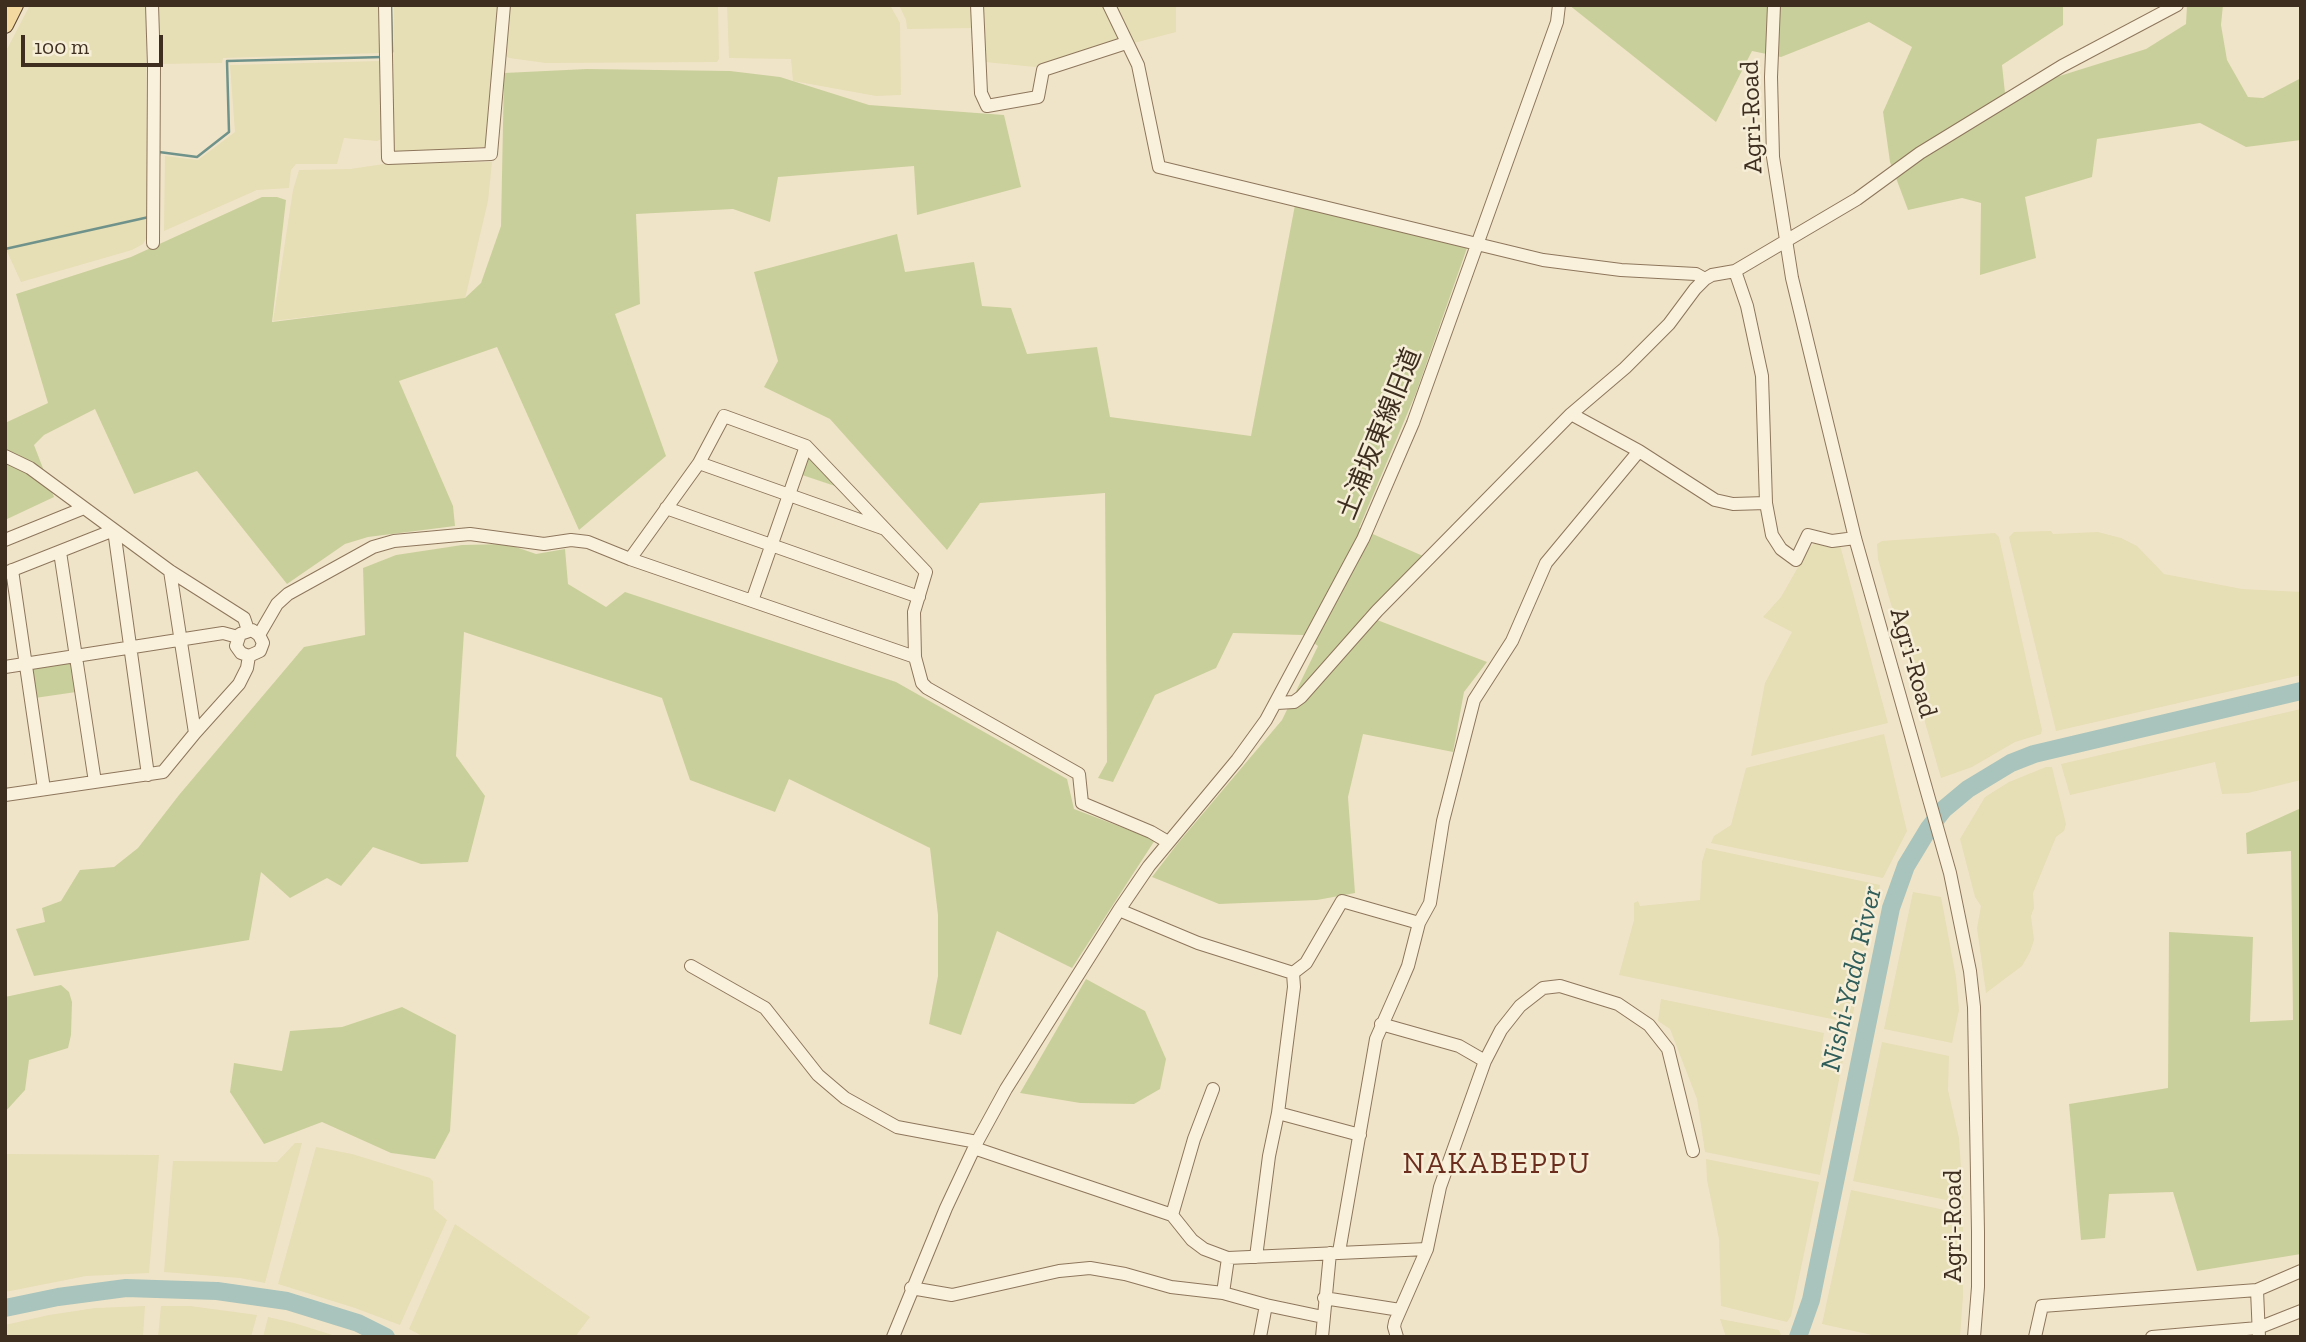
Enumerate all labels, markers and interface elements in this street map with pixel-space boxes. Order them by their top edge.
scale bar [24,21,166,65]
text: 100 m [34,34,89,59]
street label: Agri-Road [1734,60,1770,174]
street label: 土浦坂東線旧道 [1331,344,1429,524]
street label: Agri-Road [1882,604,1944,722]
water label: Nishi-Yada River [1814,883,1890,1075]
district label: NAKABEPPU [1404,1146,1590,1182]
street label: Agri-Road [1938,1170,1970,1282]

